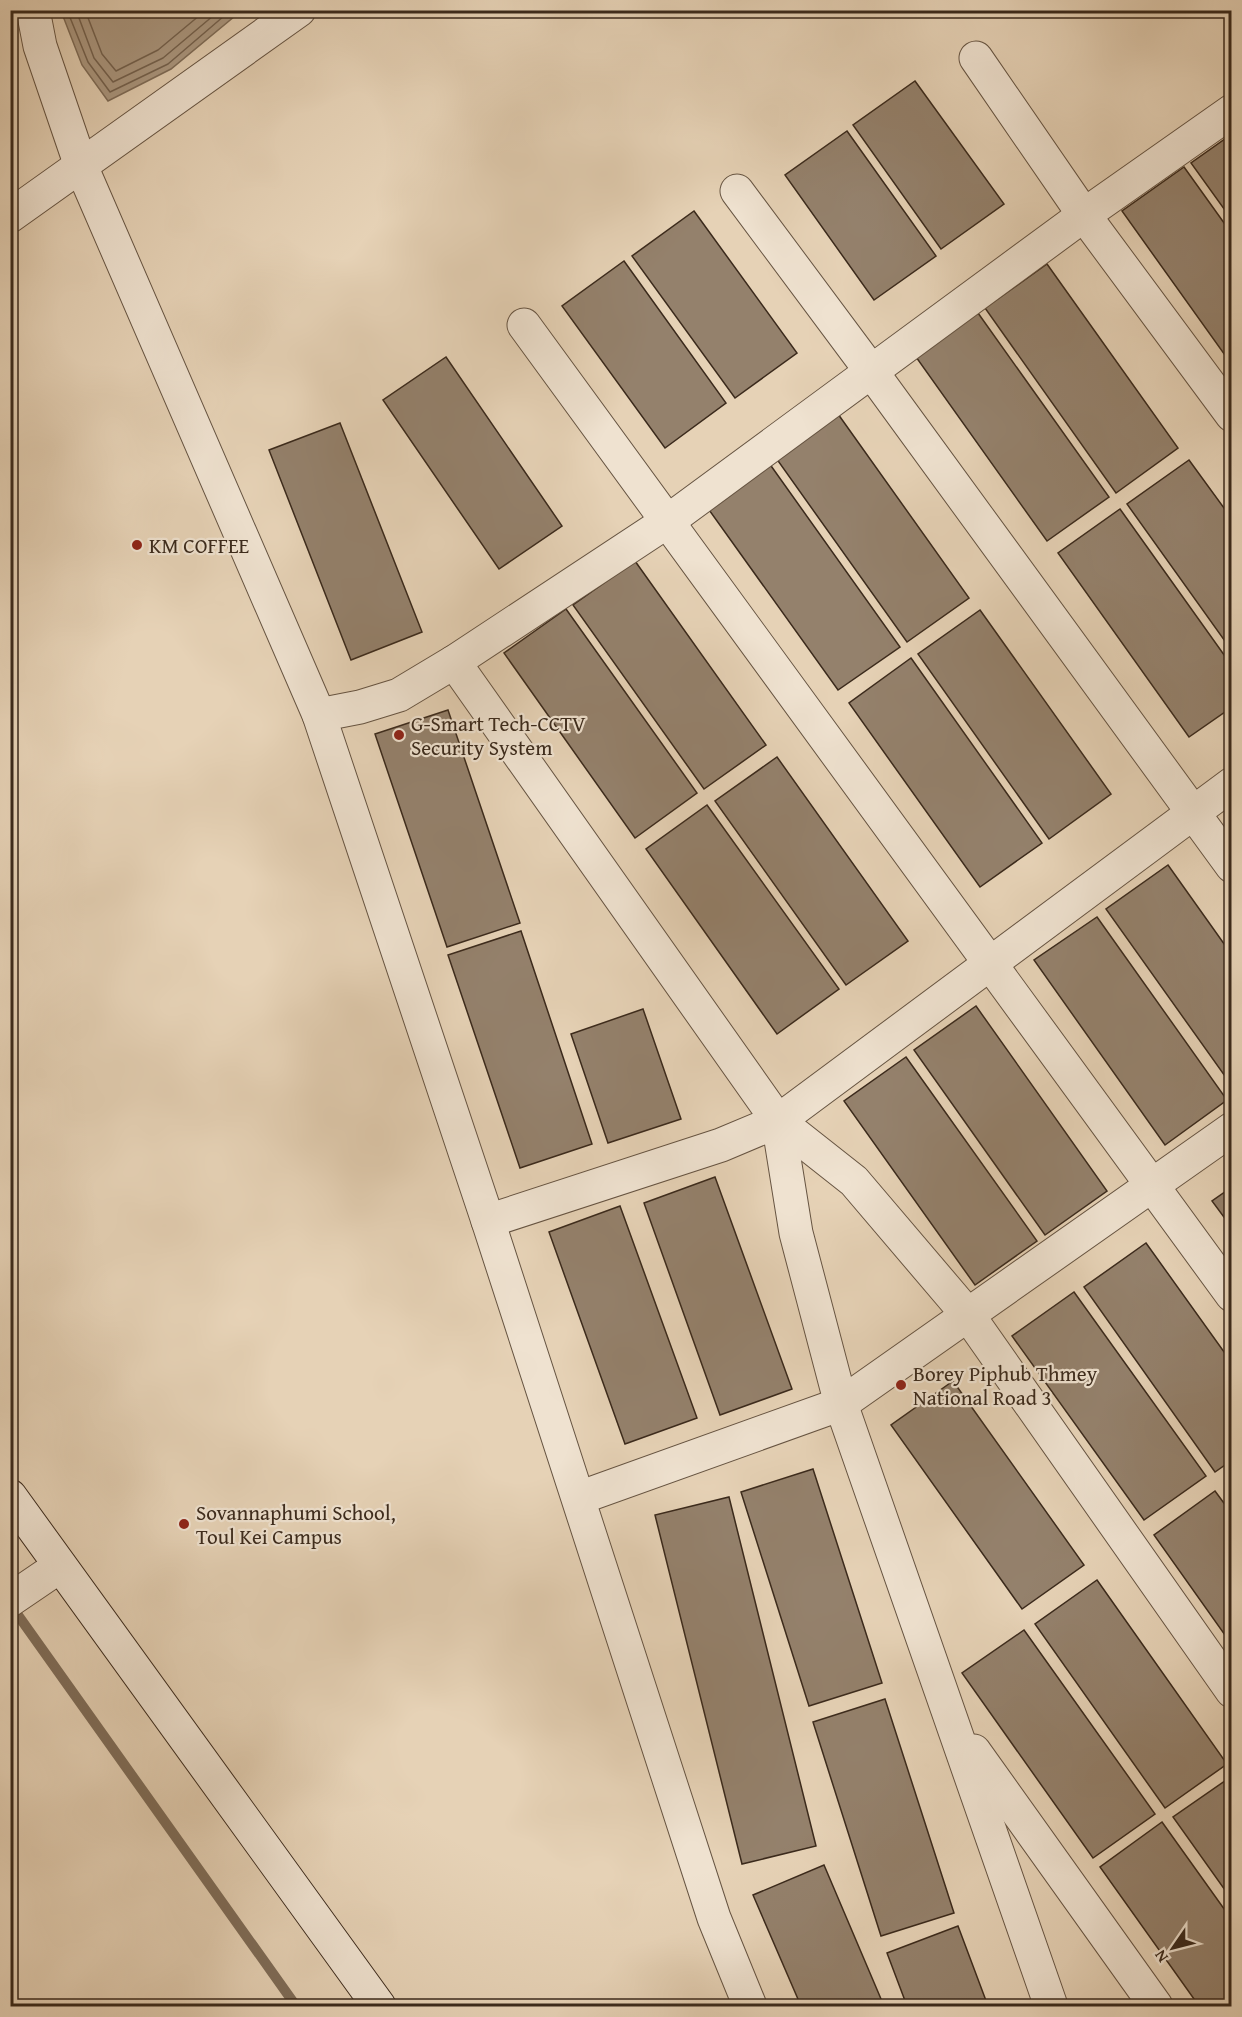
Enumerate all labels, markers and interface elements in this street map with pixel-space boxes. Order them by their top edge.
place label: KM COFFEE [149,530,250,561]
marker: KM COFFEE [130,538,144,552]
place label: G-Smart Tech-CCTV Security System [411,708,586,763]
marker: G-Smart Tech-CCTV Security System [392,728,406,742]
place label: Borey Piphub Thmey National Road 3 [913,1358,1098,1413]
marker: Borey Piphub Thmey National Road 3 [894,1378,908,1392]
place label: Sovannaphumi School, Toul Kei Campus [196,1497,396,1552]
marker: Sovannaphumi School, Toul Kei Campus [177,1517,191,1531]
north arrow [1143,1918,1203,1978]
text: N [1148,1945,1174,1968]

